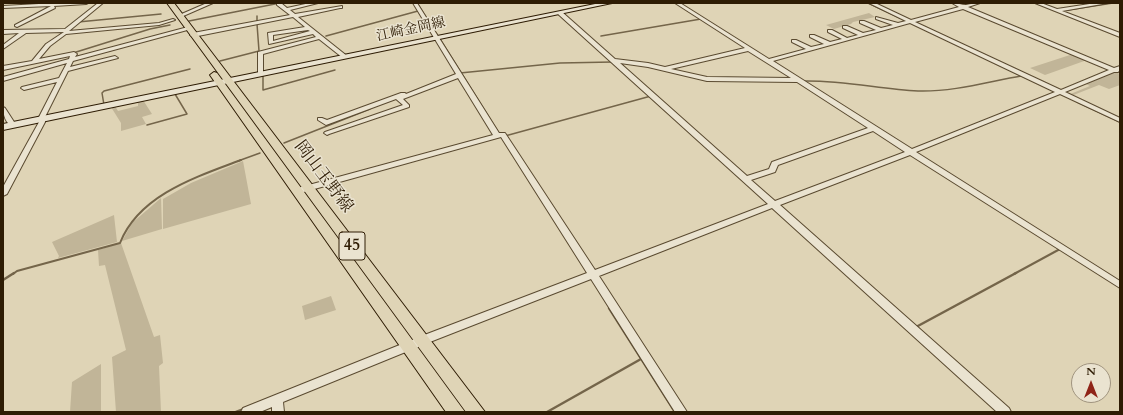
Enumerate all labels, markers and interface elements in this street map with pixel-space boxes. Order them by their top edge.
street label: 江崎金岡線 [375,15,447,45]
street label: 岡山玉野線 [289,137,357,217]
road number: 45 [339,232,365,260]
north arrow [1071,363,1111,403]
text: N [1086,364,1096,379]

